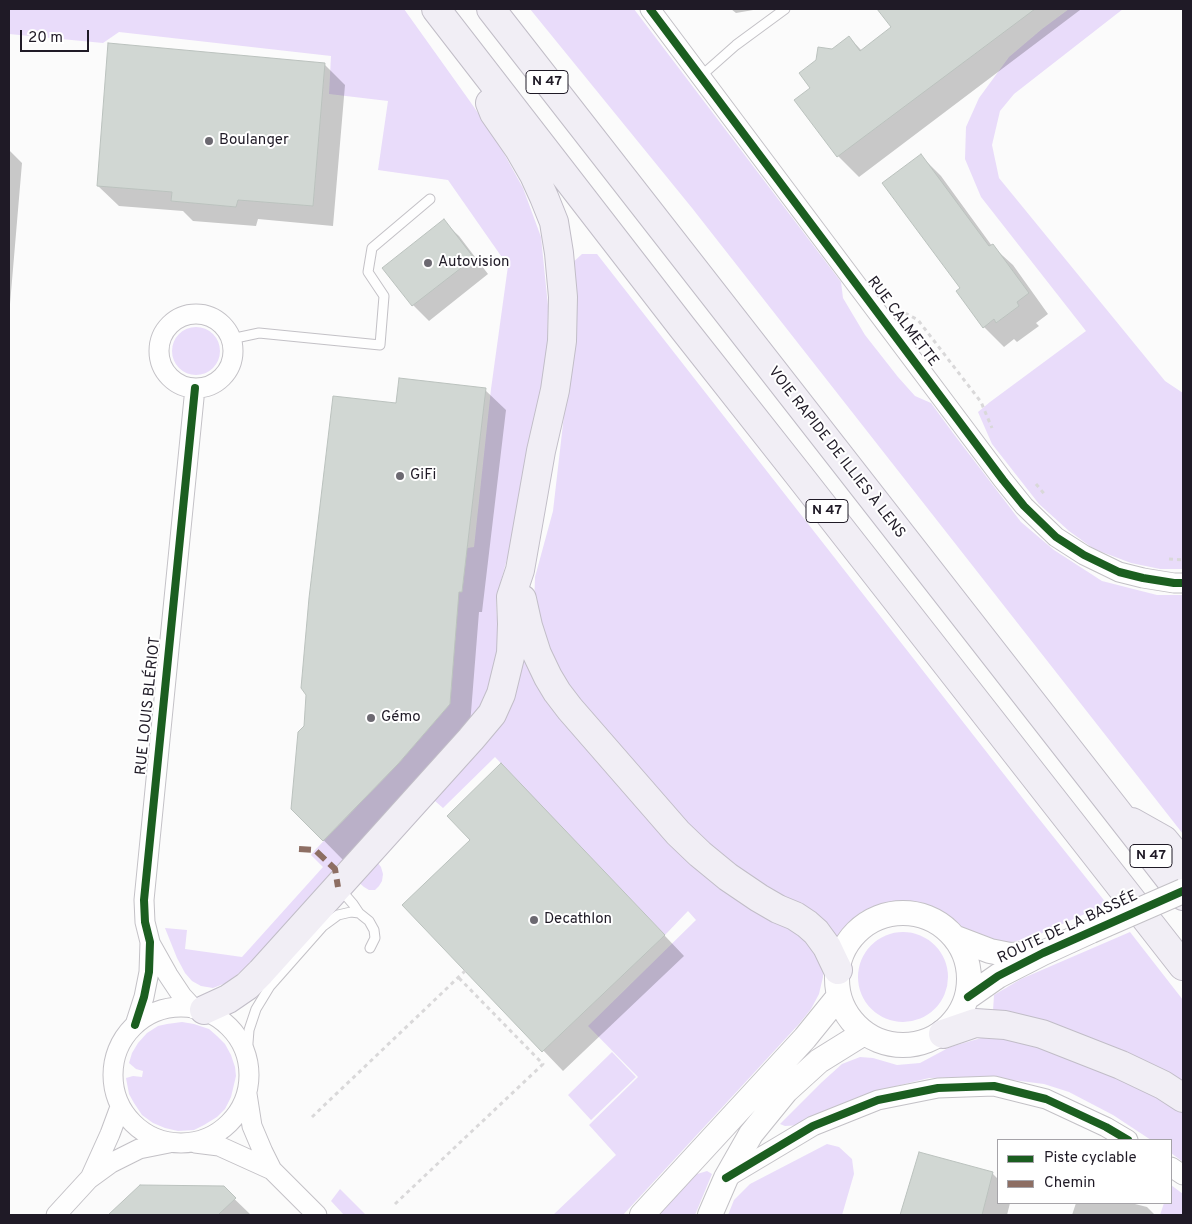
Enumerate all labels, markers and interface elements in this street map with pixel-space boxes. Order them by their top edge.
scale bar [22,20,91,52]
text: 20 m [28,29,63,48]
road number: N 47 [526,70,568,94]
place label: Boulanger [219,132,289,150]
marker: Boulanger [203,135,215,147]
place label: Autovision [438,254,509,272]
marker: Autovision [422,257,434,269]
street label: RUE CALMETTE [862,274,942,370]
street label: VOIE RAPIDE DE ILLIES À LENS [763,364,909,542]
place label: GiFi [410,467,436,485]
marker: GiFi [394,470,406,482]
road number: N 47 [806,500,848,522]
street label: RUE LOUIS BLÉRIOT [133,636,165,776]
place label: Gémo [381,709,421,727]
marker: Gémo [365,712,377,724]
road number: N 47 [1130,844,1172,868]
street label: ROUTE DE LA BASSÉE [995,888,1141,968]
place label: Decathlon [544,911,612,929]
marker: Decathlon [528,914,540,926]
legend [997,1139,1172,1204]
text: Piste cyclable [1044,1149,1137,1168]
text: Chemin [1044,1174,1096,1193]

